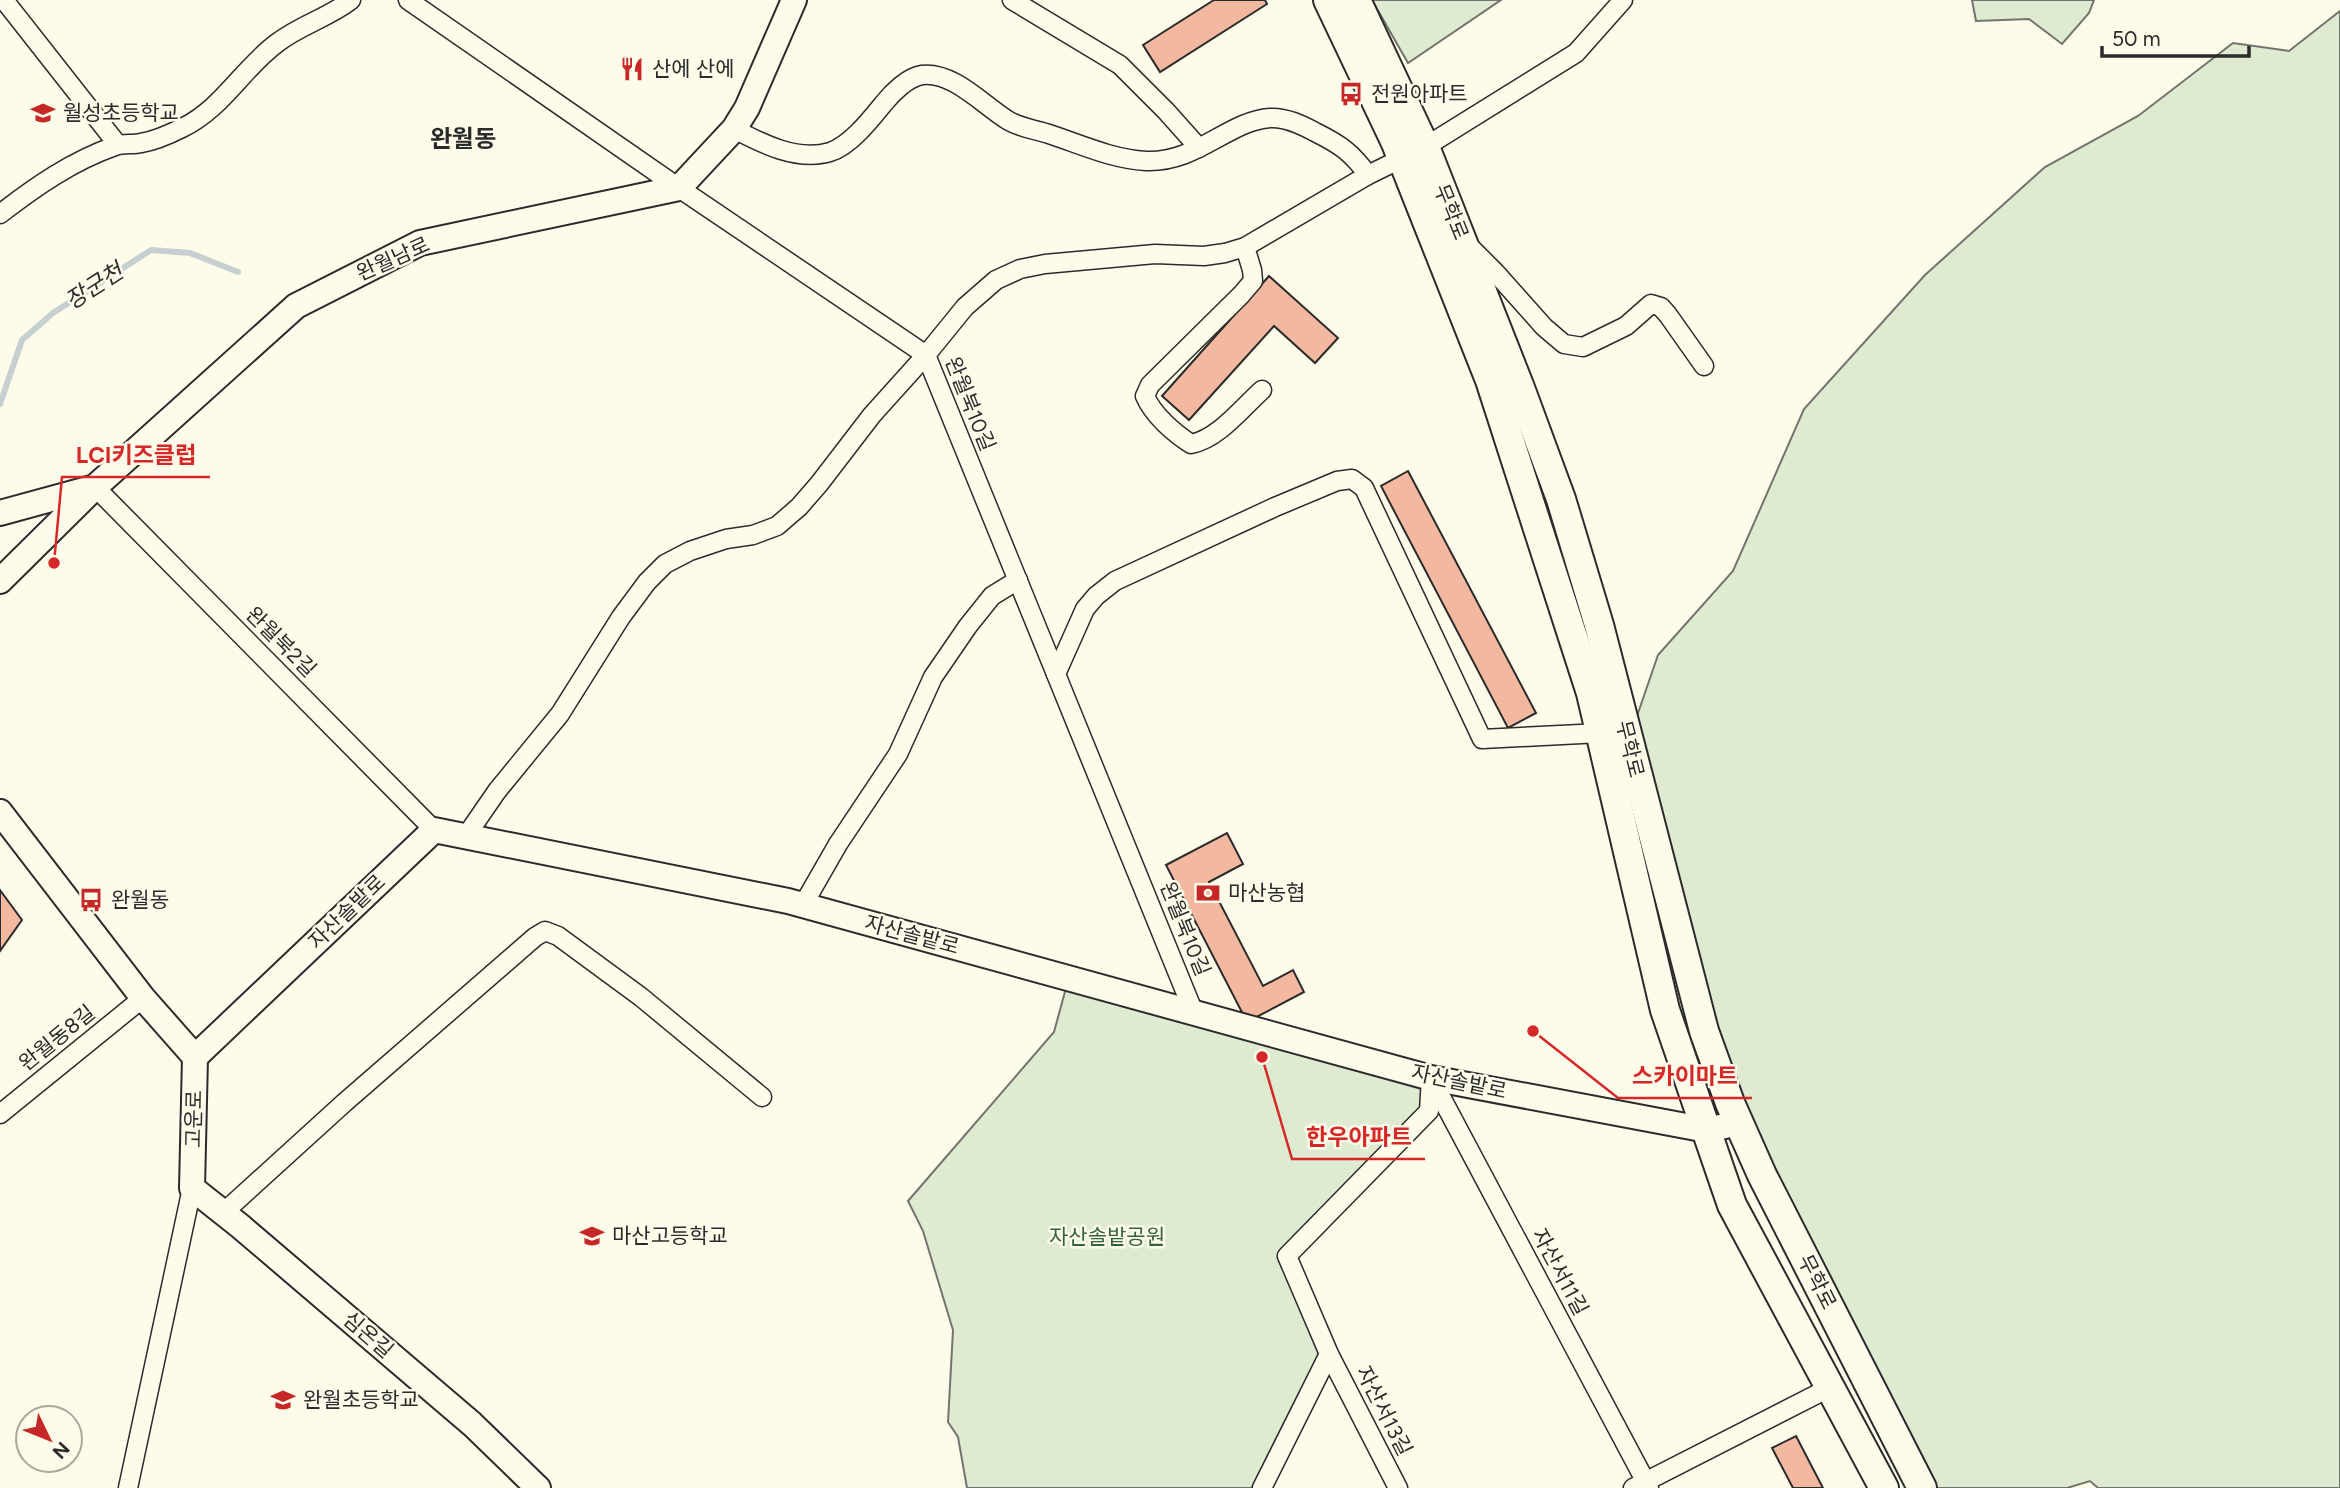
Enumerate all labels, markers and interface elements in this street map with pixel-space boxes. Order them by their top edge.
scale bar [2102,14,2249,58]
text: 50 m [2112,26,2161,51]
restaurant icon: 산에 산에 [618,55,646,83]
place label: 산에 산에 [652,56,734,81]
bus stop icon: 전원아파트 [1337,80,1365,108]
place label: 전원아파트 [1371,81,1468,106]
school or university icon: 월성초등학교 [29,99,57,127]
place label: 월성초등학교 [63,100,179,125]
district label: 완월동 [430,124,496,153]
street label: 무학로 [1429,180,1474,243]
street label: 완월남로 [352,231,433,286]
water label: 장군천 [60,255,131,315]
street label: 완월북10길 [940,353,1001,455]
callout: LCI키즈클럽 [62,433,210,477]
text: LCI키즈클럽 [76,441,196,469]
street label: 완월북2길 [241,601,322,682]
street label: 무학로 [1611,718,1650,780]
street label: 자산솔밭로 [303,869,390,954]
street label: 완월북10길 [1155,878,1216,980]
bank icon: 마산농협 [1194,879,1222,907]
place label: 마산농협 [1228,880,1305,905]
bus stop icon: 완월동 [77,886,105,914]
place label: 완월동 [111,887,169,912]
street label: 자산솔밭로 [862,910,962,959]
street label: 완월동8길 [14,1000,100,1076]
callout: 스카이마트 [1618,1054,1752,1098]
street label: 자산솔밭로 [1409,1059,1509,1104]
text: 스카이마트 [1632,1062,1738,1090]
street label: 고운로 [180,1090,207,1148]
callout: 한우아파트 [1292,1115,1425,1159]
text: 한우아파트 [1306,1123,1412,1151]
school or university icon: 마산고등학교 [578,1222,606,1250]
place label: 마산고등학교 [612,1223,728,1248]
park label: 자산솔밭공원 [1049,1224,1165,1249]
street label: 자산서11길 [1527,1224,1594,1319]
street label: 무학로 [1793,1250,1842,1313]
street label: 심온길 [338,1306,398,1363]
street label: 자산서13길 [1351,1362,1418,1460]
school or university icon: 완월초등학교 [269,1386,297,1414]
place label: 완월초등학교 [303,1387,419,1412]
north arrow [14,1404,84,1474]
text: N [48,1437,74,1463]

